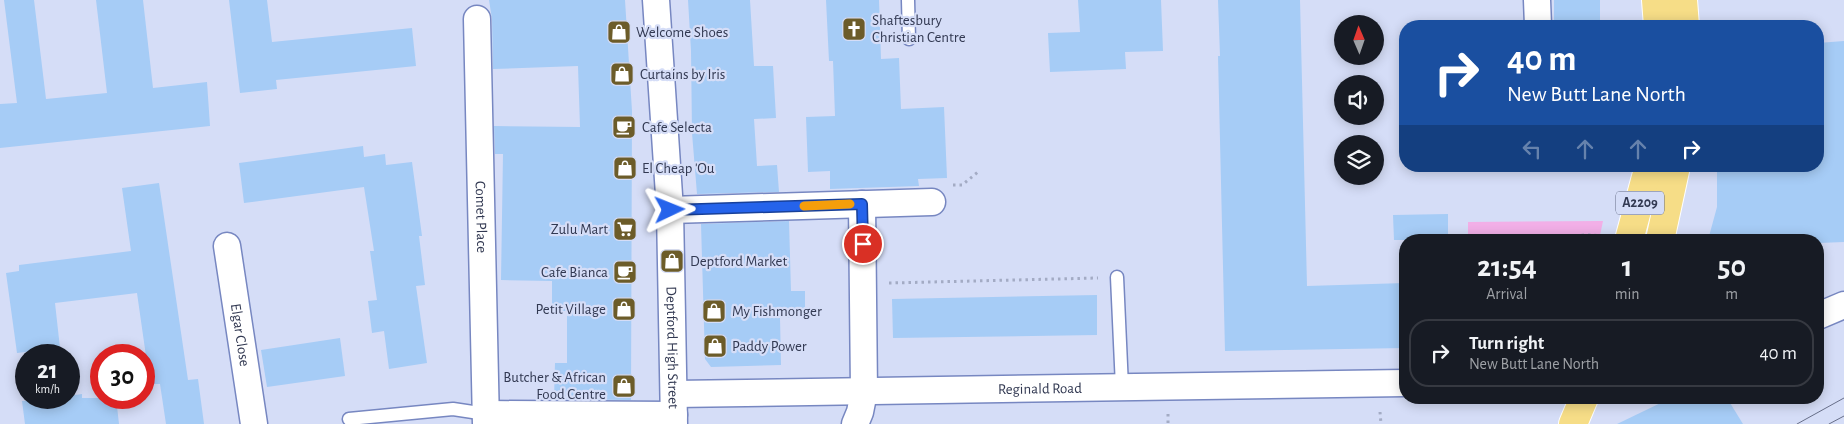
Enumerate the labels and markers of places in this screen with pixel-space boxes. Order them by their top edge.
place label: Shaftesbury Christian Centre [872,13,966,45]
church icon: Shaftesbury Christian Centre [841,16,867,42]
shop icon: Welcome Shoes [606,19,632,45]
place label: Welcome Shoes [636,25,728,40]
shop icon: Curtains by Iris [609,61,635,87]
place label: Curtains by Iris [640,67,725,82]
cafe icon: Cafe Selecta [611,114,637,140]
place label: Cafe Selecta [642,120,712,135]
shop icon: El Cheap 'Ou [612,155,638,181]
place label: El Cheap 'Ou [642,161,715,176]
supermarket icon: Zulu Mart [612,216,638,242]
place label: Zulu Mart [551,222,608,237]
pin [842,223,884,265]
shop icon: Deptford Market [659,248,685,274]
place label: Deptford Market [690,254,787,269]
cafe icon: Cafe Bianca [612,259,638,285]
place label: Cafe Bianca [541,265,608,280]
shop icon: Petit Village [611,296,637,322]
shop icon: My Fishmonger [701,298,727,324]
place label: Petit Village [536,302,606,317]
place label: My Fishmonger [732,304,822,319]
shop icon: Paddy Power [702,333,728,359]
place label: Paddy Power [732,339,807,354]
place label: Butcher & African Food Centre [503,370,606,402]
shop icon: Butcher & African Food Centre [611,373,637,399]

